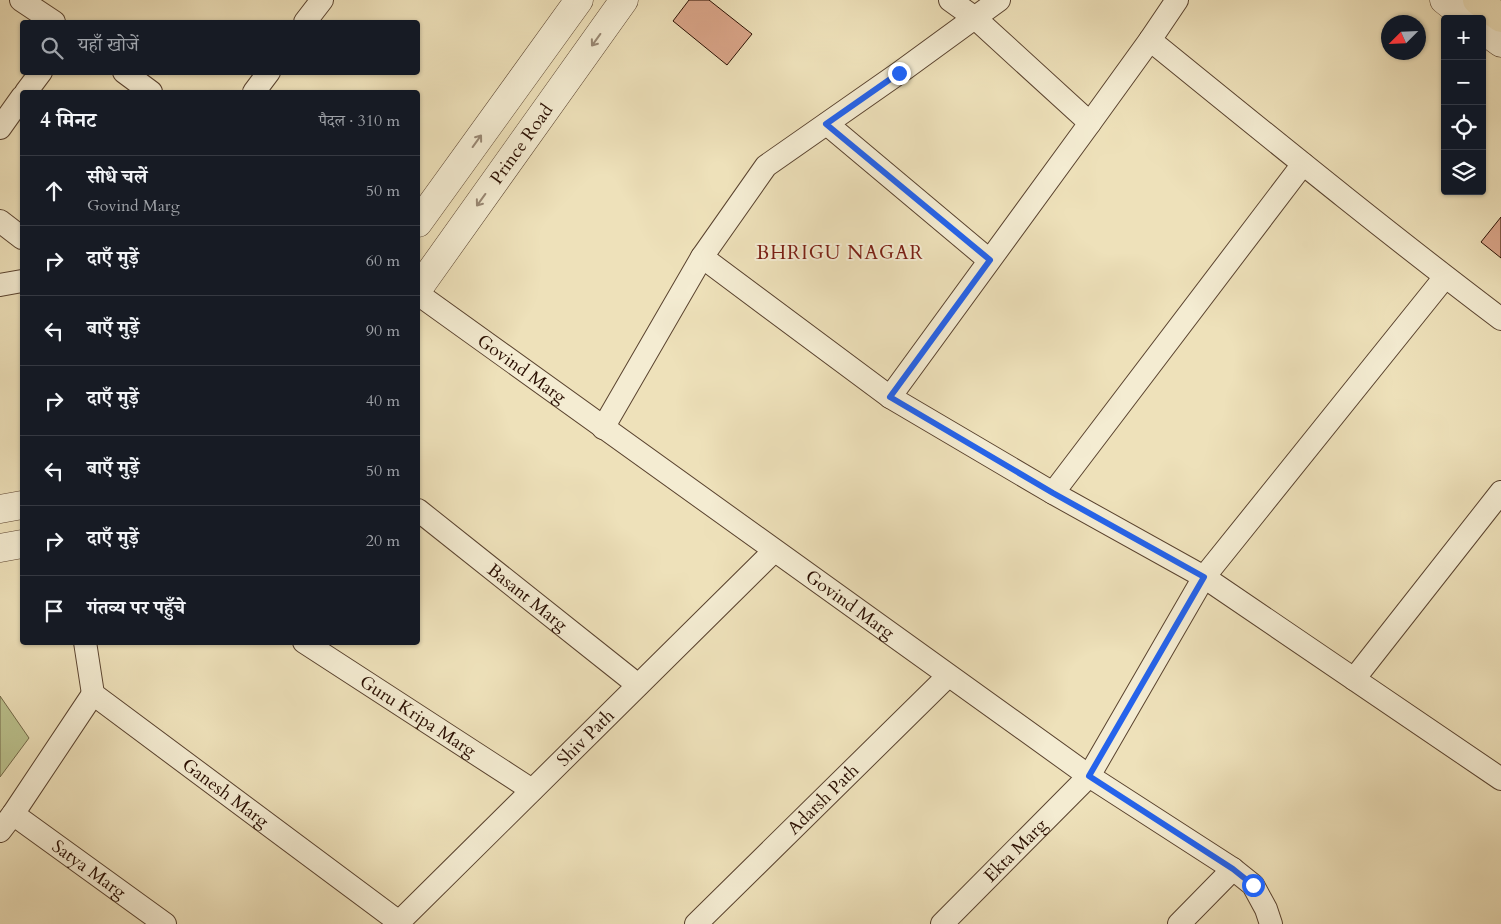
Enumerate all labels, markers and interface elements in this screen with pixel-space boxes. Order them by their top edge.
north arrow [1381,15,1426,60]
map controls [1441,15,1486,195]
button: + [1441,15,1486,60]
search box [20,20,420,75]
text: यहाँ खोजें [78,32,139,58]
one-way arrow [591,33,601,47]
icon: search [38,34,66,62]
button: − [1441,60,1486,105]
route end [888,62,911,85]
street label: Prince Road [484,99,559,190]
button: locate [1441,105,1486,150]
text: 4 मिनट [40,106,96,135]
text: पैदल · 310 m [319,110,400,132]
one-way arrow [472,135,482,149]
button: layers [1441,150,1486,195]
text: सीधे चलें [87,164,147,190]
icon: ahead [40,177,68,205]
text: 50 m [366,180,400,202]
one-way arrow [476,193,486,207]
text: Govind Marg [87,195,180,217]
district label: BHRIGU NAGAR [756,240,924,266]
text: दाएँ मुड़ें [87,245,139,271]
icon: right [40,247,68,275]
text: 60 m [366,250,400,272]
text: बाएँ मुड़ें [87,315,139,341]
icon: left [40,317,68,345]
text: 90 m [366,320,400,342]
street label: Govind Marg [472,329,572,410]
text: दाएँ मुड़ें [87,385,139,411]
icon: right [40,387,68,415]
text: 40 m [366,390,400,412]
text: बाएँ मुड़ें [87,455,139,481]
icon: left [40,457,68,485]
text: 50 m [366,460,400,482]
text: दाएँ मुड़ें [87,525,139,551]
icon: right [40,527,68,555]
text: 20 m [366,530,400,552]
street label: Basant Marg [482,558,573,638]
street label: Govind Marg [800,564,900,646]
text: गंतव्य पर पहुँचे [87,595,185,621]
icon: arrive [40,597,68,625]
street label: Guru Kripa Marg [355,669,482,764]
street label: Shiv Path [551,704,620,772]
street label: Ganesh Marg [177,753,275,834]
street label: Adarsh Path [782,758,865,841]
street label: Ekta Marg [978,813,1054,888]
street label: Satya Marg [47,834,132,905]
route start [1242,874,1265,897]

